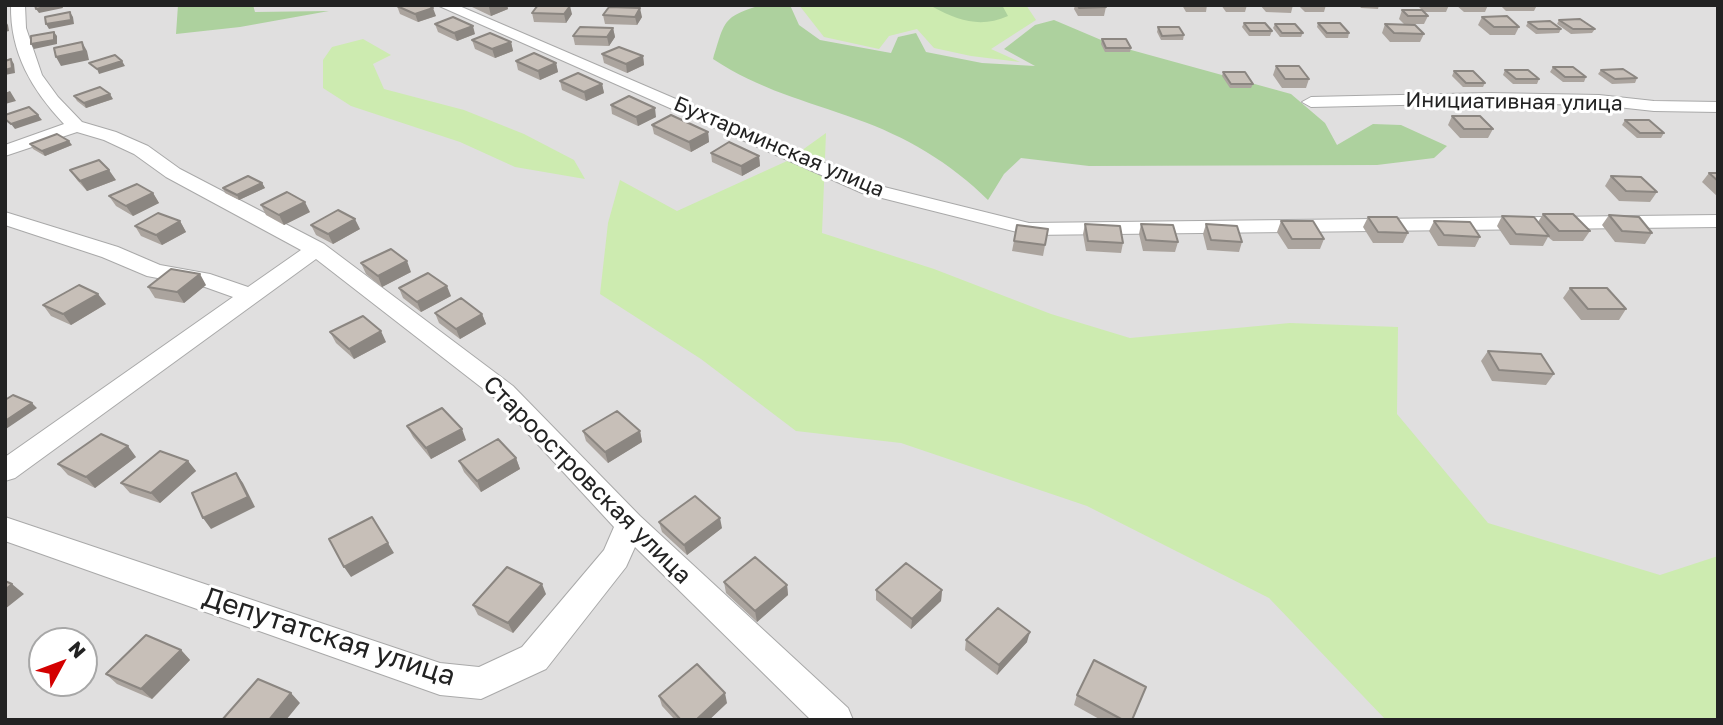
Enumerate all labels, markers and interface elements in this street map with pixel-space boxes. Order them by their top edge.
street label: Инициативная улица [1405,88,1623,116]
street label: Бухтарминская улица [670,91,888,203]
street label: Староостровская улица [477,370,697,590]
street label: Депутатская улица [199,580,459,694]
north arrow [28,627,98,697]
text: N [64,636,91,662]

